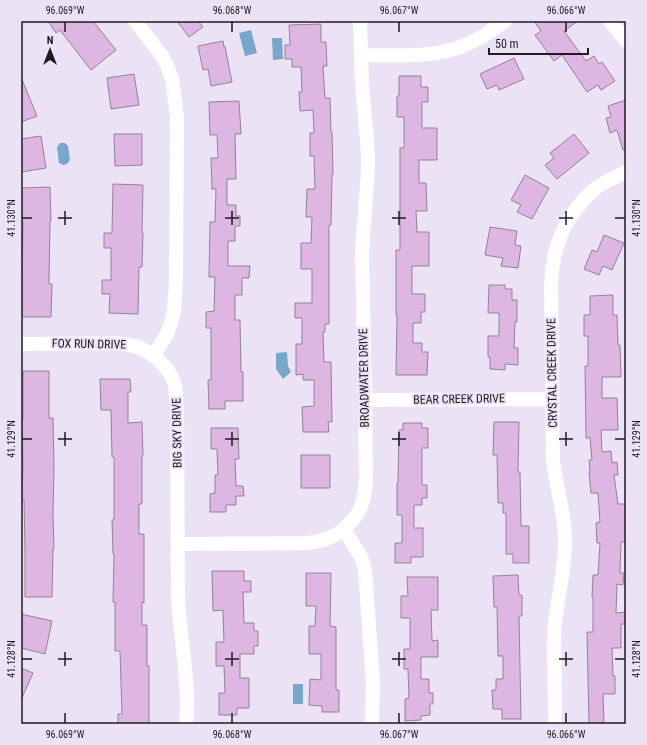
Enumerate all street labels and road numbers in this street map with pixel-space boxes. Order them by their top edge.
street label: CRYSTAL CREEK DRIVE [544,318,560,428]
street label: BROADWATER DRIVE [356,328,372,428]
street label: FOX RUN DRIVE [52,336,126,352]
street label: BEAR CREEK DRIVE [413,391,505,407]
street label: BIG SKY DRIVE [169,398,185,468]

